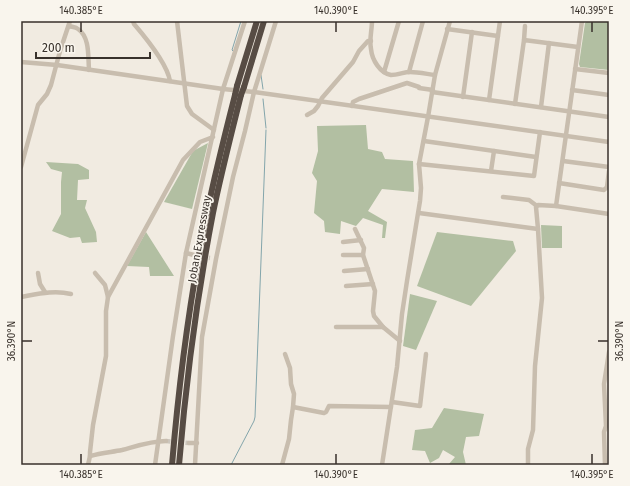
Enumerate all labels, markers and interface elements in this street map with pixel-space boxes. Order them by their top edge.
text: 140.385°E [59,5,103,17]
text: 140.390°E [314,5,358,17]
text: 140.395°E [570,5,614,17]
scale bar [36,34,150,60]
text: 200 m [42,41,75,55]
street label: Joban Expressway [185,194,214,284]
text: 36.390°N [6,321,18,361]
text: 36.390°N [614,321,626,361]
text: 140.385°E [59,469,103,481]
text: 140.390°E [314,469,358,481]
text: 140.395°E [570,469,614,481]

